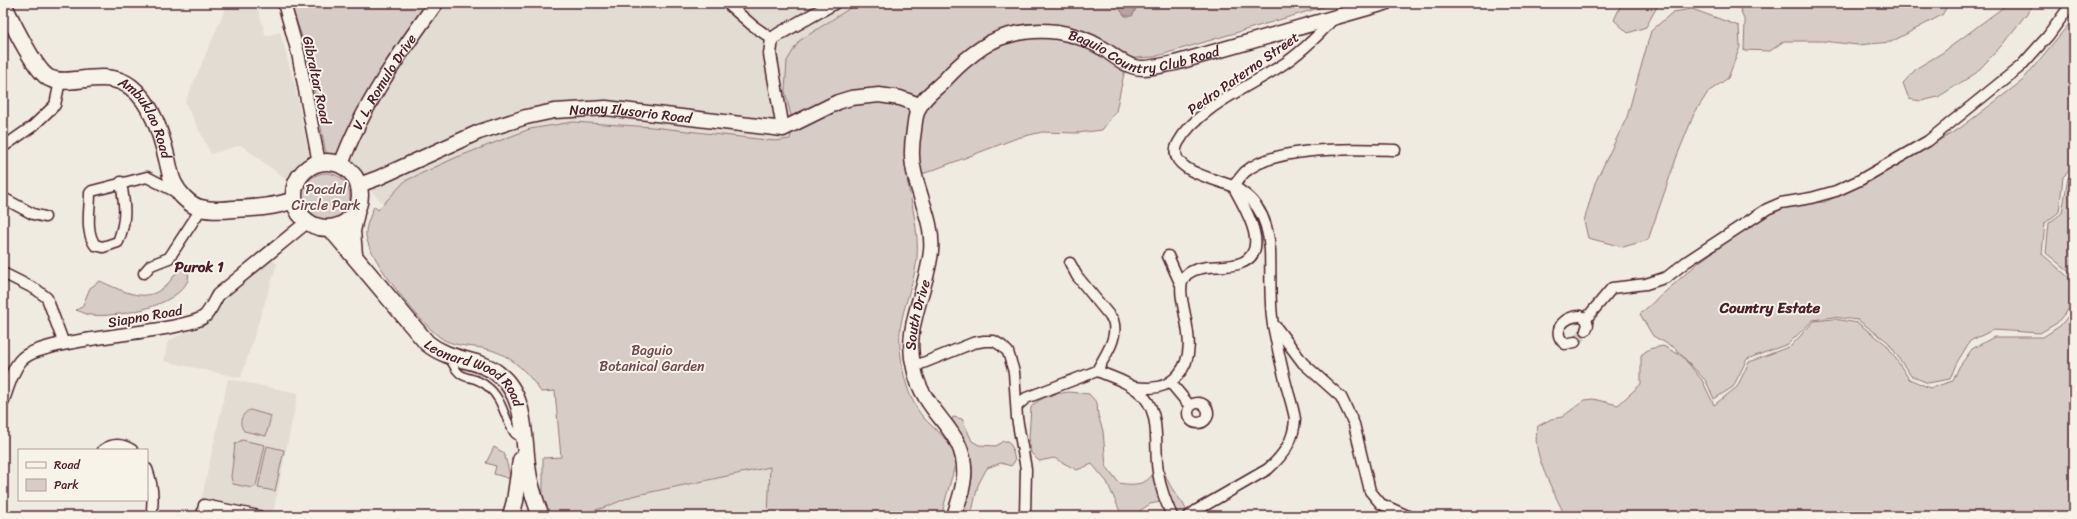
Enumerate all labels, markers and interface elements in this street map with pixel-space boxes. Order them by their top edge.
street label: Baguio Country Club Road [1065,23,1224,81]
street label: Pedro Paterno Street [1182,25,1304,121]
street label: V. L. Romulo Drive [345,29,424,134]
street label: Gibraltar Road [295,34,338,128]
street label: Ambuklao Road [113,69,179,163]
street label: Nanoy Ilusorio Road [568,96,695,131]
park label: Pacdal Circle Park [292,177,361,218]
district label: Purok 1 [174,254,224,280]
street label: South Drive [899,277,938,350]
district label: Country Estate [1719,295,1821,321]
street label: Siapno Road [106,297,186,335]
street label: Leonard Wood Road [418,333,531,412]
park label: Baguio Botanical Garden [599,338,705,379]
legend [18,449,148,501]
text: Road [54,454,81,476]
text: Park [54,474,79,496]

